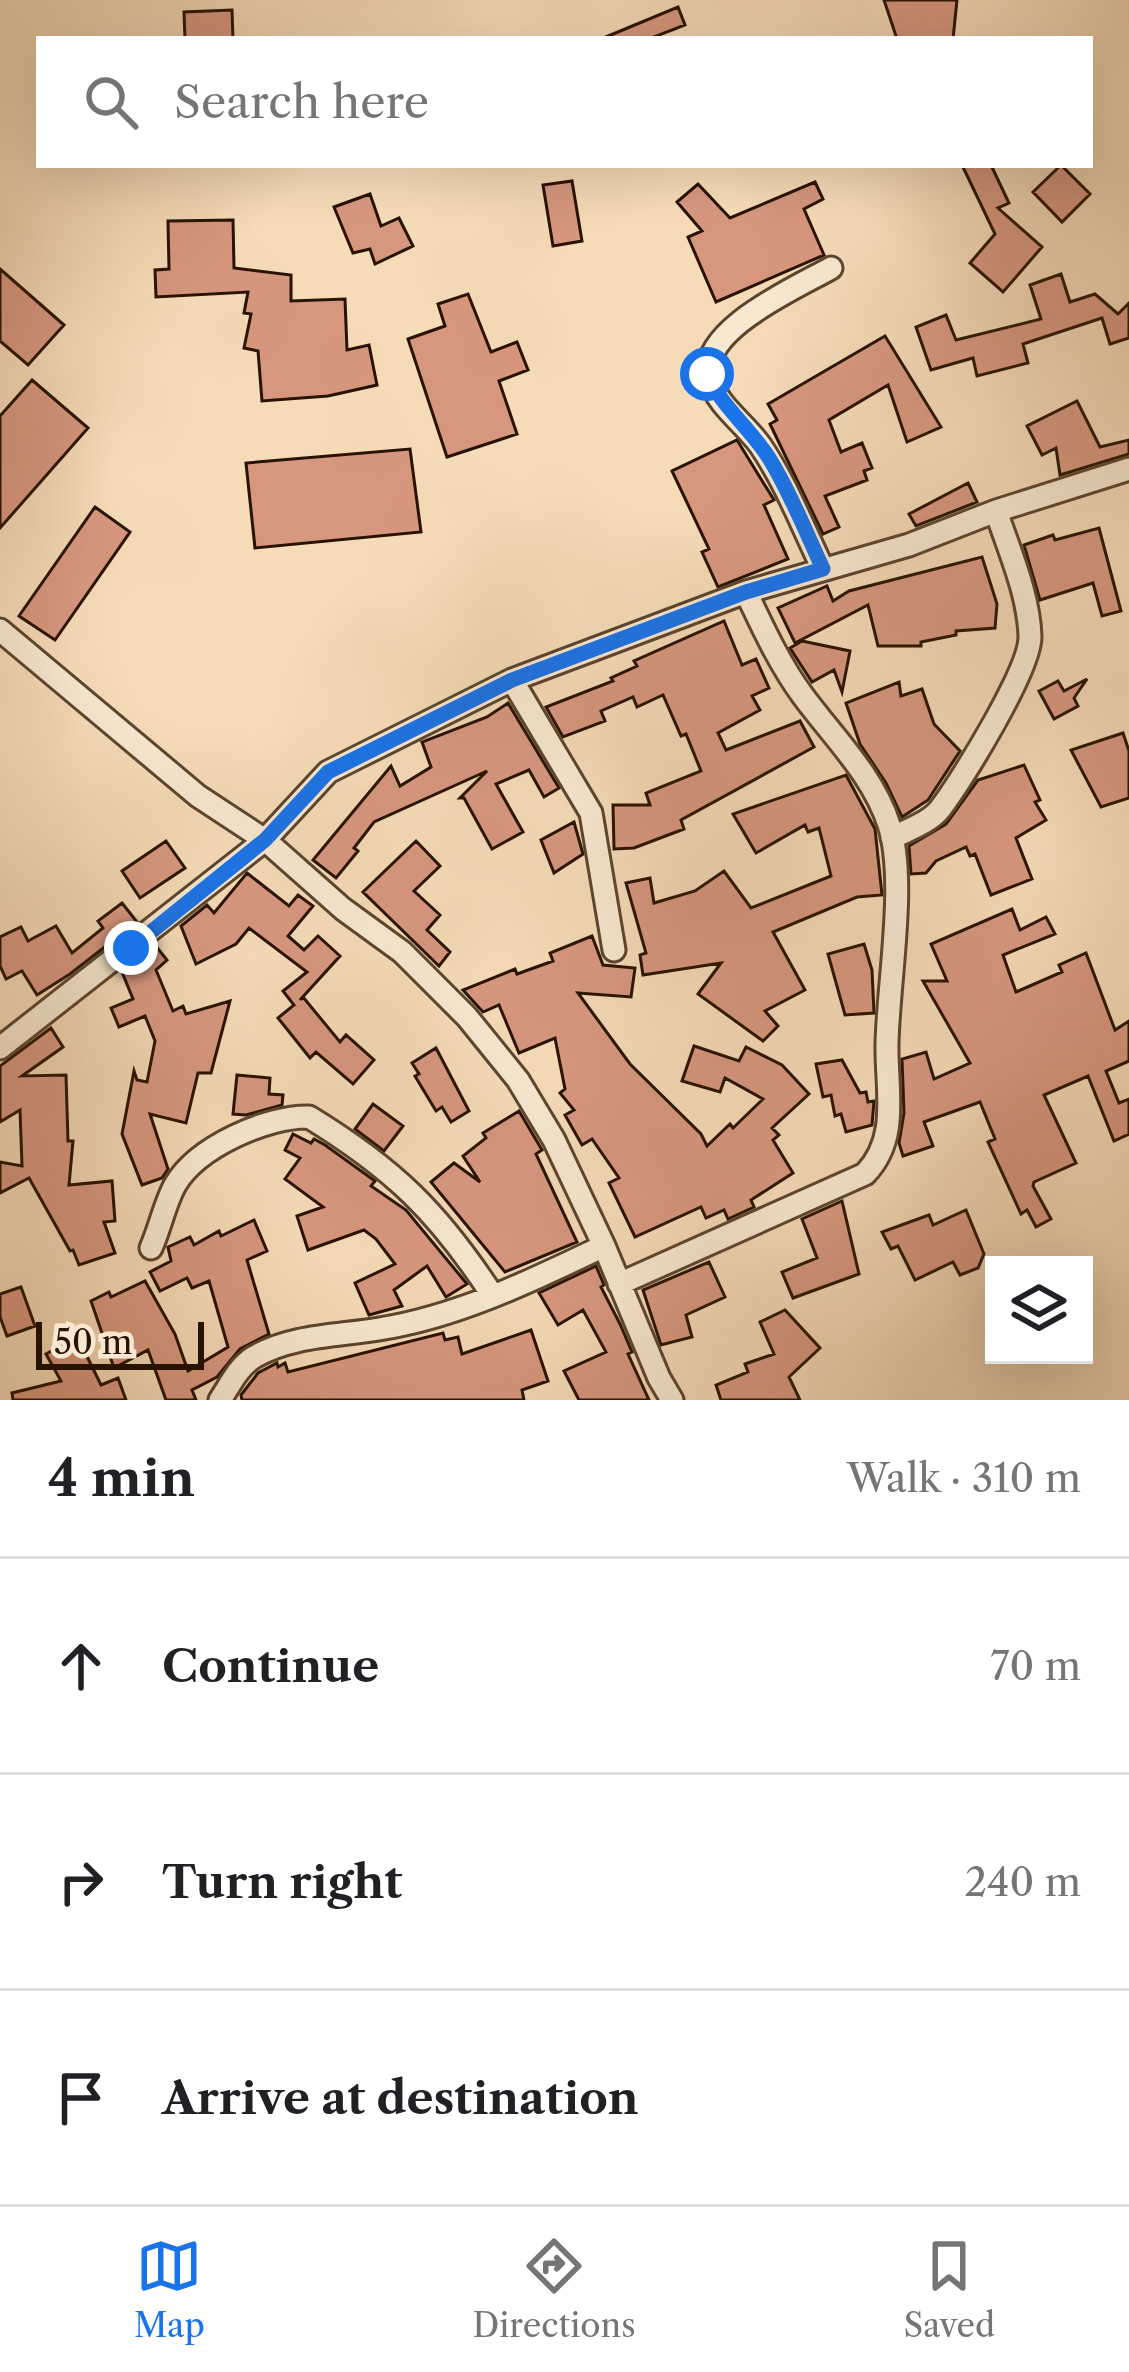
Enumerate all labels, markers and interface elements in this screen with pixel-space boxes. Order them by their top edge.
search box [36,36,1093,168]
icon: search [78,69,144,135]
text: Search here [174,74,429,130]
route start [680,347,734,401]
route end [104,921,158,975]
map controls [985,1256,1093,1364]
button: layers [985,1256,1093,1364]
scale bar [36,1316,204,1369]
text: 50 m [54,1322,132,1363]
text: 4 min [48,1447,195,1509]
text: Walk · 310 m [847,1454,1081,1502]
icon: ahead [48,1633,114,1699]
text: Continue [162,1638,379,1694]
text: 70 m [990,1642,1081,1690]
icon: right [48,1849,114,1915]
text: Turn right [162,1854,402,1910]
text: 240 m [965,1858,1081,1906]
icon: arrive [48,2065,114,2131]
text: Arrive at destination [162,2070,639,2126]
tab: Map [134,2233,205,2346]
tab: Directions [473,2233,636,2346]
tab: Saved [903,2233,995,2346]

